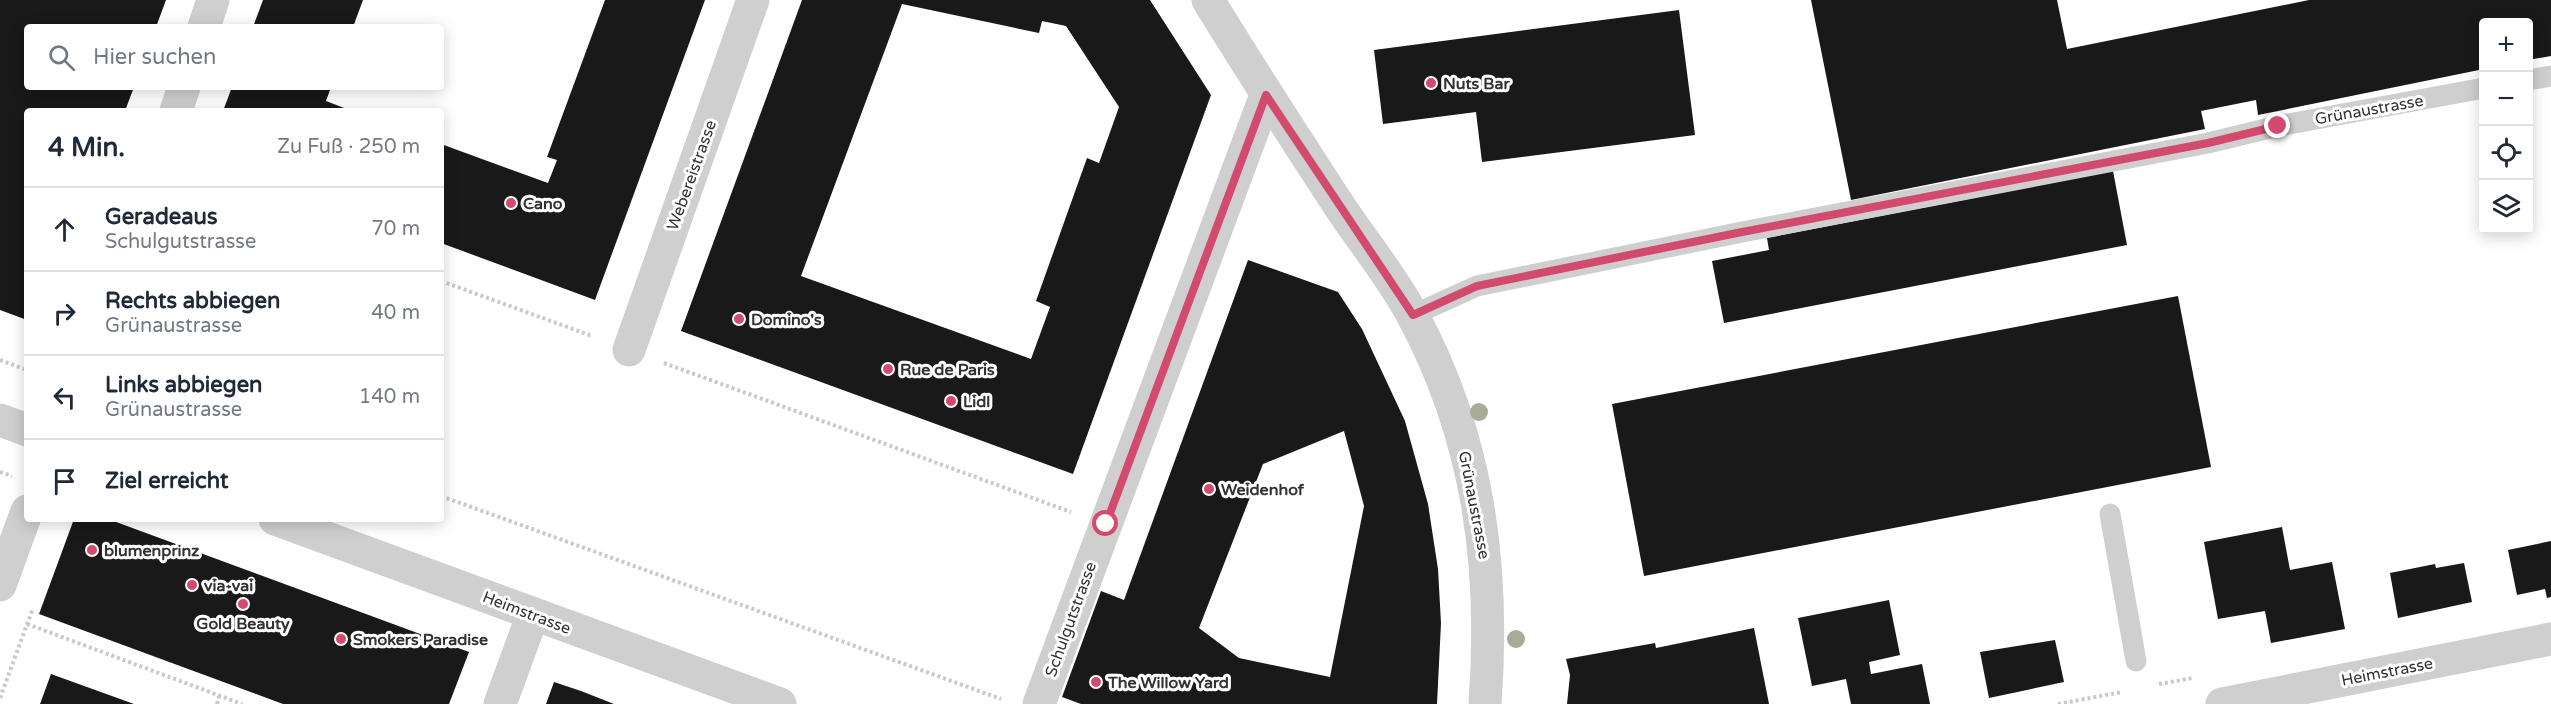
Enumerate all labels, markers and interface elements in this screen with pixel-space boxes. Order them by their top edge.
map controls [2479,18,2533,234]
button: + [2479,18,2533,72]
search box [24,24,444,90]
icon: search [45,41,78,74]
text: Hier suchen [93,44,216,70]
button: − [2479,72,2533,126]
place label: Nuts Bar [1443,74,1510,94]
marker: Nuts Bar [1424,76,1438,90]
street label: Grünaustrasse [2313,91,2425,129]
route end [2264,112,2290,138]
street label: Webereistrasse [663,117,721,233]
button: locate [2479,126,2533,180]
text: 4 Min. [48,132,125,163]
text: Zu Fuß · 250 m [277,135,420,159]
button: layers [2479,180,2533,234]
place label: Cano [523,194,563,214]
marker: Cano [504,196,518,210]
text: Geradeaus [105,204,217,230]
icon: ahead [48,213,81,246]
text: 70 m [371,217,420,241]
text: Schulgutstrasse [105,230,256,254]
text: Rechts abbiegen [105,288,280,314]
icon: right [48,297,81,330]
text: 40 m [371,301,420,325]
place label: Domino's [751,310,822,330]
marker: Domino's [732,312,746,326]
text: Grünaustrasse [105,314,242,338]
place label: Rue de Paris [900,360,995,380]
marker: Rue de Paris [881,362,895,376]
text: Links abbiegen [105,372,263,398]
icon: left [48,381,81,414]
text: 140 m [359,385,420,409]
place label: Lidl [963,392,990,412]
marker: Lidl [944,394,958,408]
text: Grünaustrasse [105,398,242,422]
street label: Grünaustrasse [1454,449,1494,561]
icon: arrive [48,465,81,498]
text: Ziel erreicht [105,468,228,494]
place label: Weidenhof [1221,480,1305,500]
marker: Weidenhof [1202,482,1216,496]
route start [1092,510,1118,536]
place label: blumenprinz [104,541,199,561]
marker: blumenprinz [85,543,99,557]
street label: Schulgutstrasse [1041,559,1101,680]
place label: via-vai [204,576,253,596]
marker: via-vai [185,578,199,592]
street label: Heimstrasse [480,587,574,639]
marker: Gold Beauty [236,597,250,611]
place label: Gold Beauty [196,614,290,634]
place label: Smokers Paradise [353,630,488,650]
marker: Smokers Paradise [334,632,348,646]
street label: Heimstrasse [2340,653,2435,691]
place label: The Willow Yard [1107,673,1229,693]
marker: The Willow Yard [1089,675,1103,689]

